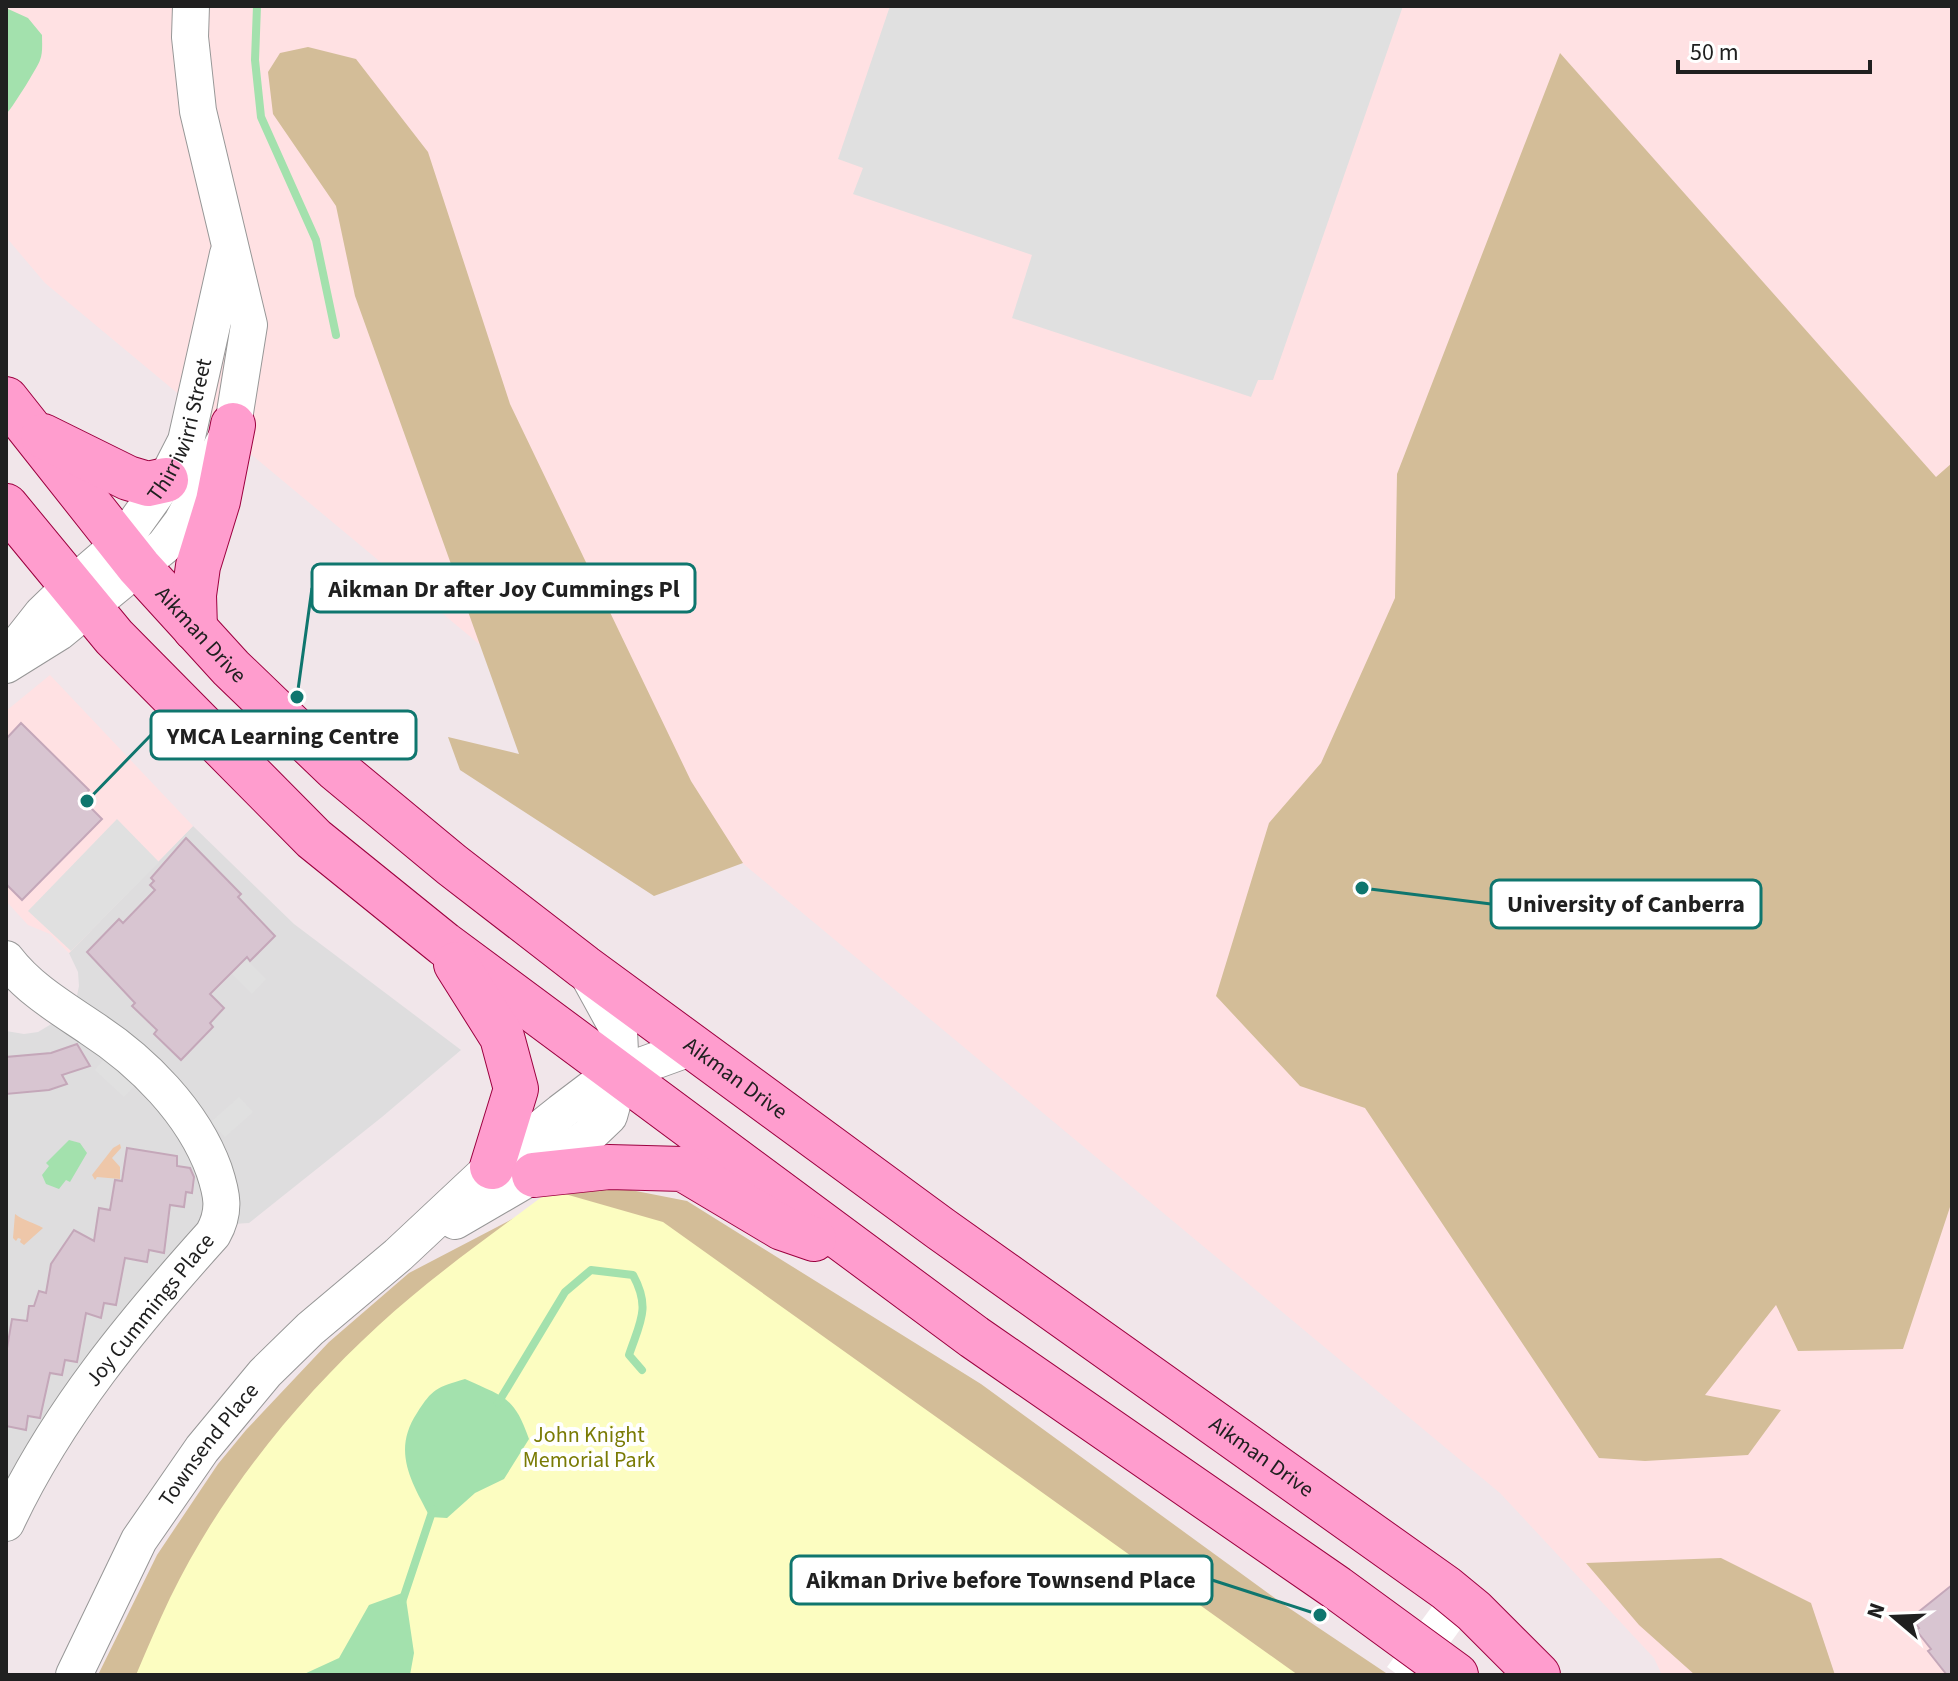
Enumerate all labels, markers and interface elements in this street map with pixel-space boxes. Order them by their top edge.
scale bar [1678,24,1870,74]
text: 50 m [1690,35,1739,70]
street label: Thirriwirri Street [139,355,220,508]
callout: Aikman Dr after Joy Cummings Pl [312,564,695,612]
text: Aikman Dr after Joy Cummings Pl [327,572,680,607]
street label: Aikman Drive [148,579,254,691]
callout: YMCA Learning Centre [151,711,416,759]
text: YMCA Learning Centre [166,719,399,754]
callout: University of Canberra [1491,880,1761,928]
text: University of Canberra [1507,887,1745,922]
street label: Aikman Drive [677,1029,794,1127]
street label: Joy Cummings Place [78,1226,222,1394]
street label: Townsend Place [151,1376,267,1513]
street label: Aikman Drive [1203,1409,1320,1505]
park label: John Knight Memorial Park [523,1419,655,1476]
callout: Aikman Drive before Townsend Place [791,1556,1212,1604]
text: Aikman Drive before Townsend Place [805,1563,1196,1598]
north arrow [1854,1577,1934,1657]
text: N [1859,1599,1894,1623]

